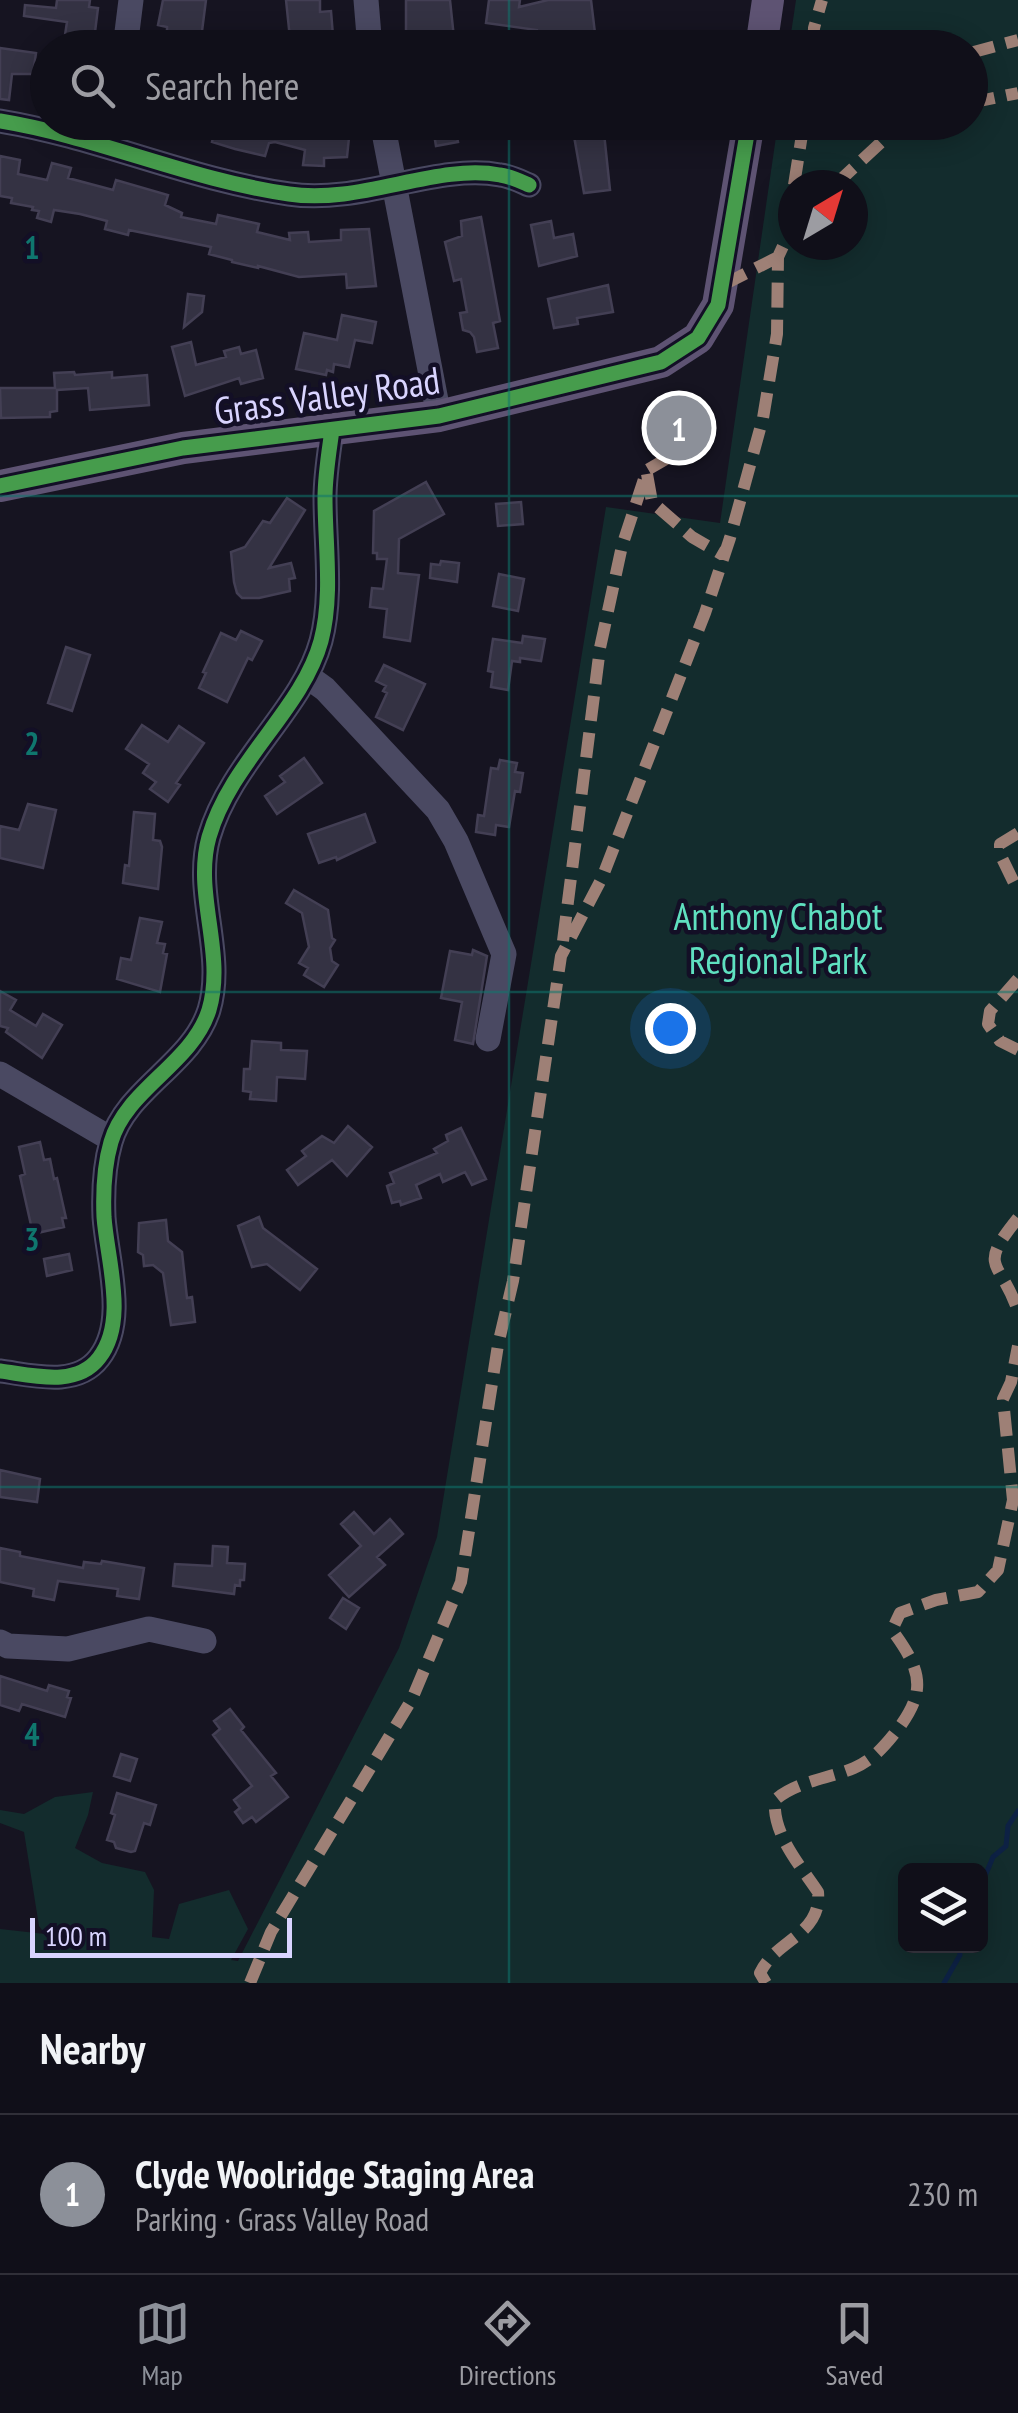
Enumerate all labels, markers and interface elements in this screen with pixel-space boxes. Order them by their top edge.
search box [30,30,988,140]
icon: search [65,58,120,113]
text: Search here [145,61,299,110]
north arrow [778,170,868,260]
text: 1 [24,226,40,268]
street label: Grass Valley Road [211,354,443,435]
pin: 1 [646,390,712,466]
text: 2 [24,722,40,764]
park label: Anthony Chabot Regional Park [674,891,883,984]
your location [645,1003,696,1054]
text: 3 [24,1218,40,1260]
text: 4 [24,1713,40,1755]
map controls [898,1863,988,1953]
button: layers [898,1863,988,1953]
scale bar [30,1913,292,1958]
text: 100 m [45,1917,107,1954]
text: Nearby [40,2021,145,2076]
text: Clyde Woolridge Staging Area [135,2149,534,2198]
text: 1 [65,2173,80,2215]
text: 230 m [907,2173,978,2215]
text: Parking · Grass Valley Road [135,2198,429,2240]
tab: Map [135,2296,190,2393]
tab: Directions [459,2296,556,2393]
tab: Saved [826,2296,883,2393]

